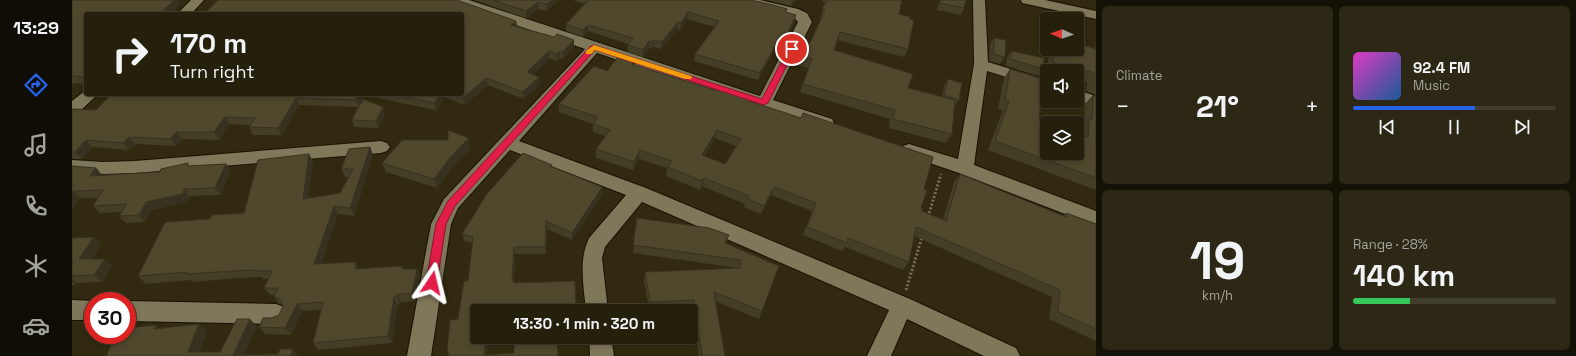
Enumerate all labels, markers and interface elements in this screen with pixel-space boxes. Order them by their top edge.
north arrow [1040,12,1084,56]
map controls [1040,12,1084,160]
text: 13:29 [13,16,59,39]
text: 170 m [170,25,247,61]
icon: right [104,28,156,80]
pin [775,32,809,66]
icon: arrive [781,38,803,60]
text: 92.4 FM [1413,58,1470,77]
text: Turn right [170,60,254,83]
button: sound [1040,64,1084,108]
text: Climate [1116,67,1162,84]
icon: directions [22,71,50,99]
text: Music [1413,77,1450,94]
text: 21° [1196,87,1239,126]
text: − [1116,92,1130,120]
text: + [1305,92,1319,120]
button: layers [1040,116,1084,160]
icon: previous [1376,116,1398,138]
icon: pause [1443,116,1465,138]
icon: next [1511,116,1533,138]
icon: music [22,131,50,159]
icon: phone [22,192,50,220]
text: 19 [1190,228,1245,294]
text: Range · 28% [1353,236,1428,253]
icon: climate [22,252,50,280]
text: 140 km [1353,256,1455,295]
position arrow [411,262,453,304]
text: km/h [1202,287,1233,304]
speed limit sign: 30 [84,292,136,344]
icon: car [22,312,50,340]
text: 13:30 · 1 min · 320 m [513,314,655,333]

